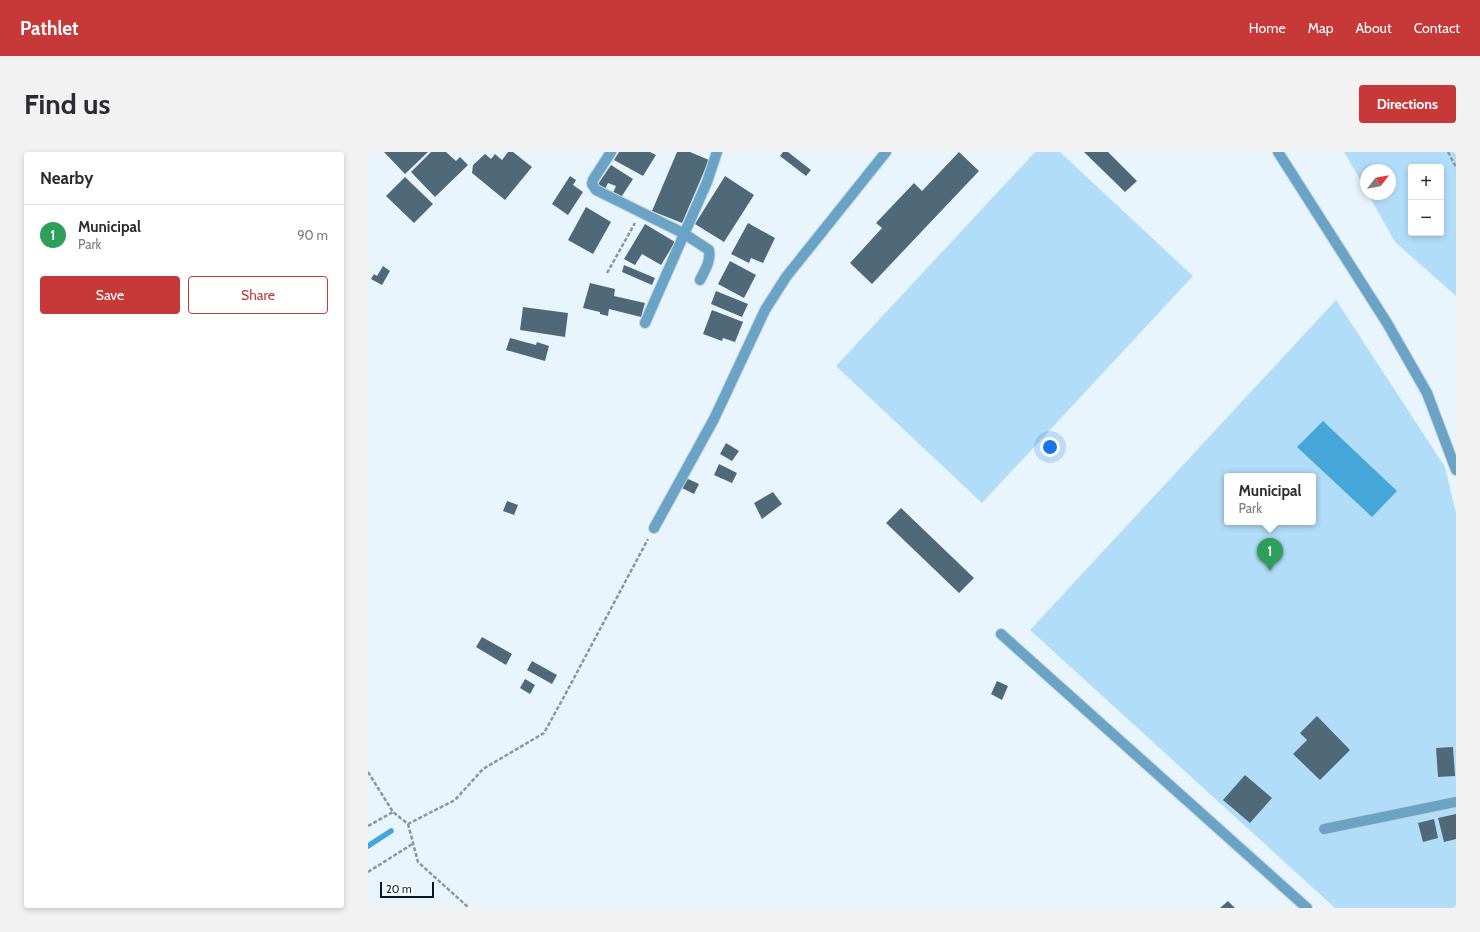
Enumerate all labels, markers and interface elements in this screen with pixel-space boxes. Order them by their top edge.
text: Pathlet [20,17,79,40]
text: Home [1249,19,1286,37]
text: Map [1308,19,1333,37]
text: About [1355,19,1392,37]
text: Contact [1414,19,1460,37]
button: Directions [1359,85,1456,123]
text: Find us [24,87,110,121]
north arrow [1360,164,1396,200]
map controls [1408,164,1444,236]
button: + [1408,164,1444,200]
text: Nearby [40,168,93,188]
button: − [1408,200,1444,236]
text: Municipal [78,218,141,236]
text: 1 [51,227,55,243]
text: 90 m [297,227,328,243]
text: Park [78,236,101,252]
button: Save [40,276,180,314]
button: Share [188,276,328,314]
your location [1040,437,1060,457]
popup [1224,473,1316,525]
text: Municipal [1239,482,1301,500]
text: Park [1239,500,1262,516]
pin: 1 [1257,538,1283,571]
scale bar [380,880,434,899]
text: 20 m [386,882,412,896]

